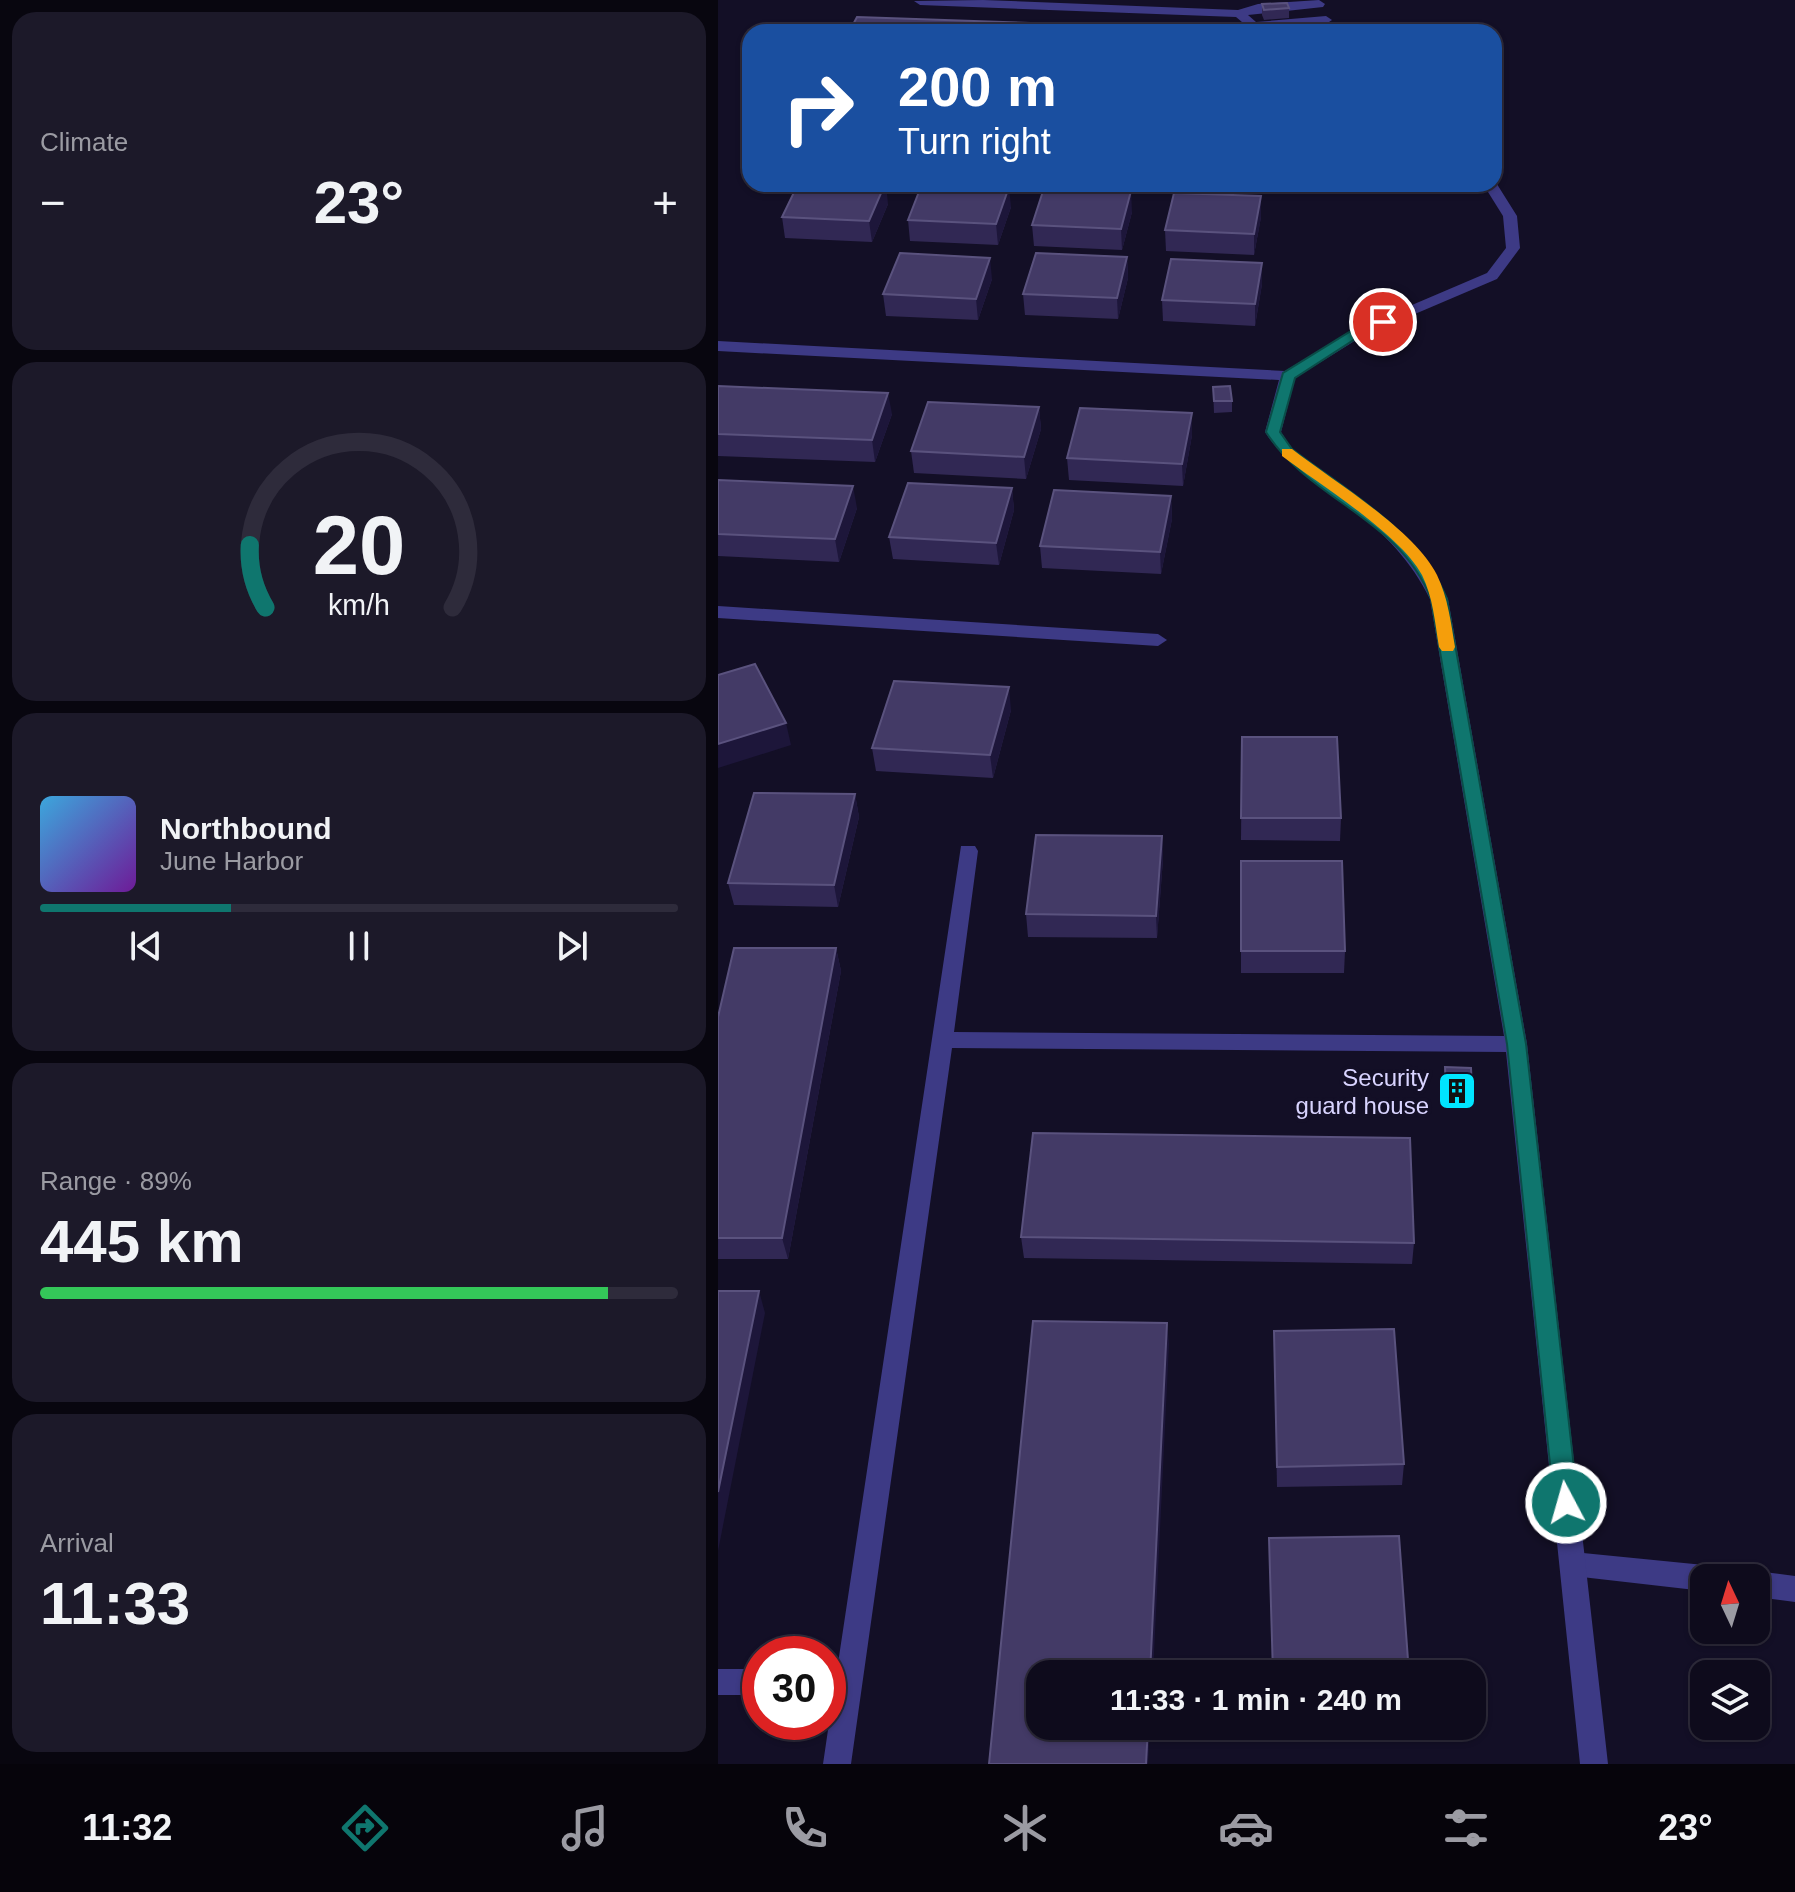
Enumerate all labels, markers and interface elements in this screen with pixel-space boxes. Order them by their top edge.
text: 200 m [898,55,1057,118]
icon: right [766,56,870,160]
text: Turn right [898,121,1051,162]
text: Climate [40,127,128,157]
text: 23° [314,169,404,236]
text: − [40,178,66,227]
text: + [652,178,678,227]
pin [1349,288,1417,356]
icon: arrive [1361,300,1405,344]
text: 20 [313,498,405,591]
text: km/h [328,589,390,621]
text: Northbound [160,812,332,845]
text: June Harbor [160,846,303,876]
icon: previous [124,924,168,968]
icon: pause [337,924,381,968]
icon: next [550,924,594,968]
place label: Security guard house [1296,1064,1429,1119]
building icon: Security guard house [1436,1070,1478,1112]
text: Range · 89% [40,1166,192,1196]
text: 445 km [40,1208,244,1275]
position arrow [1524,1461,1608,1545]
text: Arrival [40,1528,114,1558]
north arrow [1690,1564,1770,1644]
map controls [1690,1564,1770,1740]
text: 11:33 [40,1570,190,1637]
speed limit sign: 30 [742,1636,846,1740]
button: layers [1690,1660,1770,1740]
text: 11:33 · 1 min · 240 m [1110,1683,1402,1716]
icon: directions [337,1800,393,1856]
icon: music [557,1800,613,1856]
icon: phone [777,1800,833,1856]
icon: climate [997,1800,1053,1856]
icon: car [1218,1800,1274,1856]
icon: filters [1438,1800,1494,1856]
text: 11:32 [82,1807,172,1848]
text: 23° [1658,1807,1713,1848]

